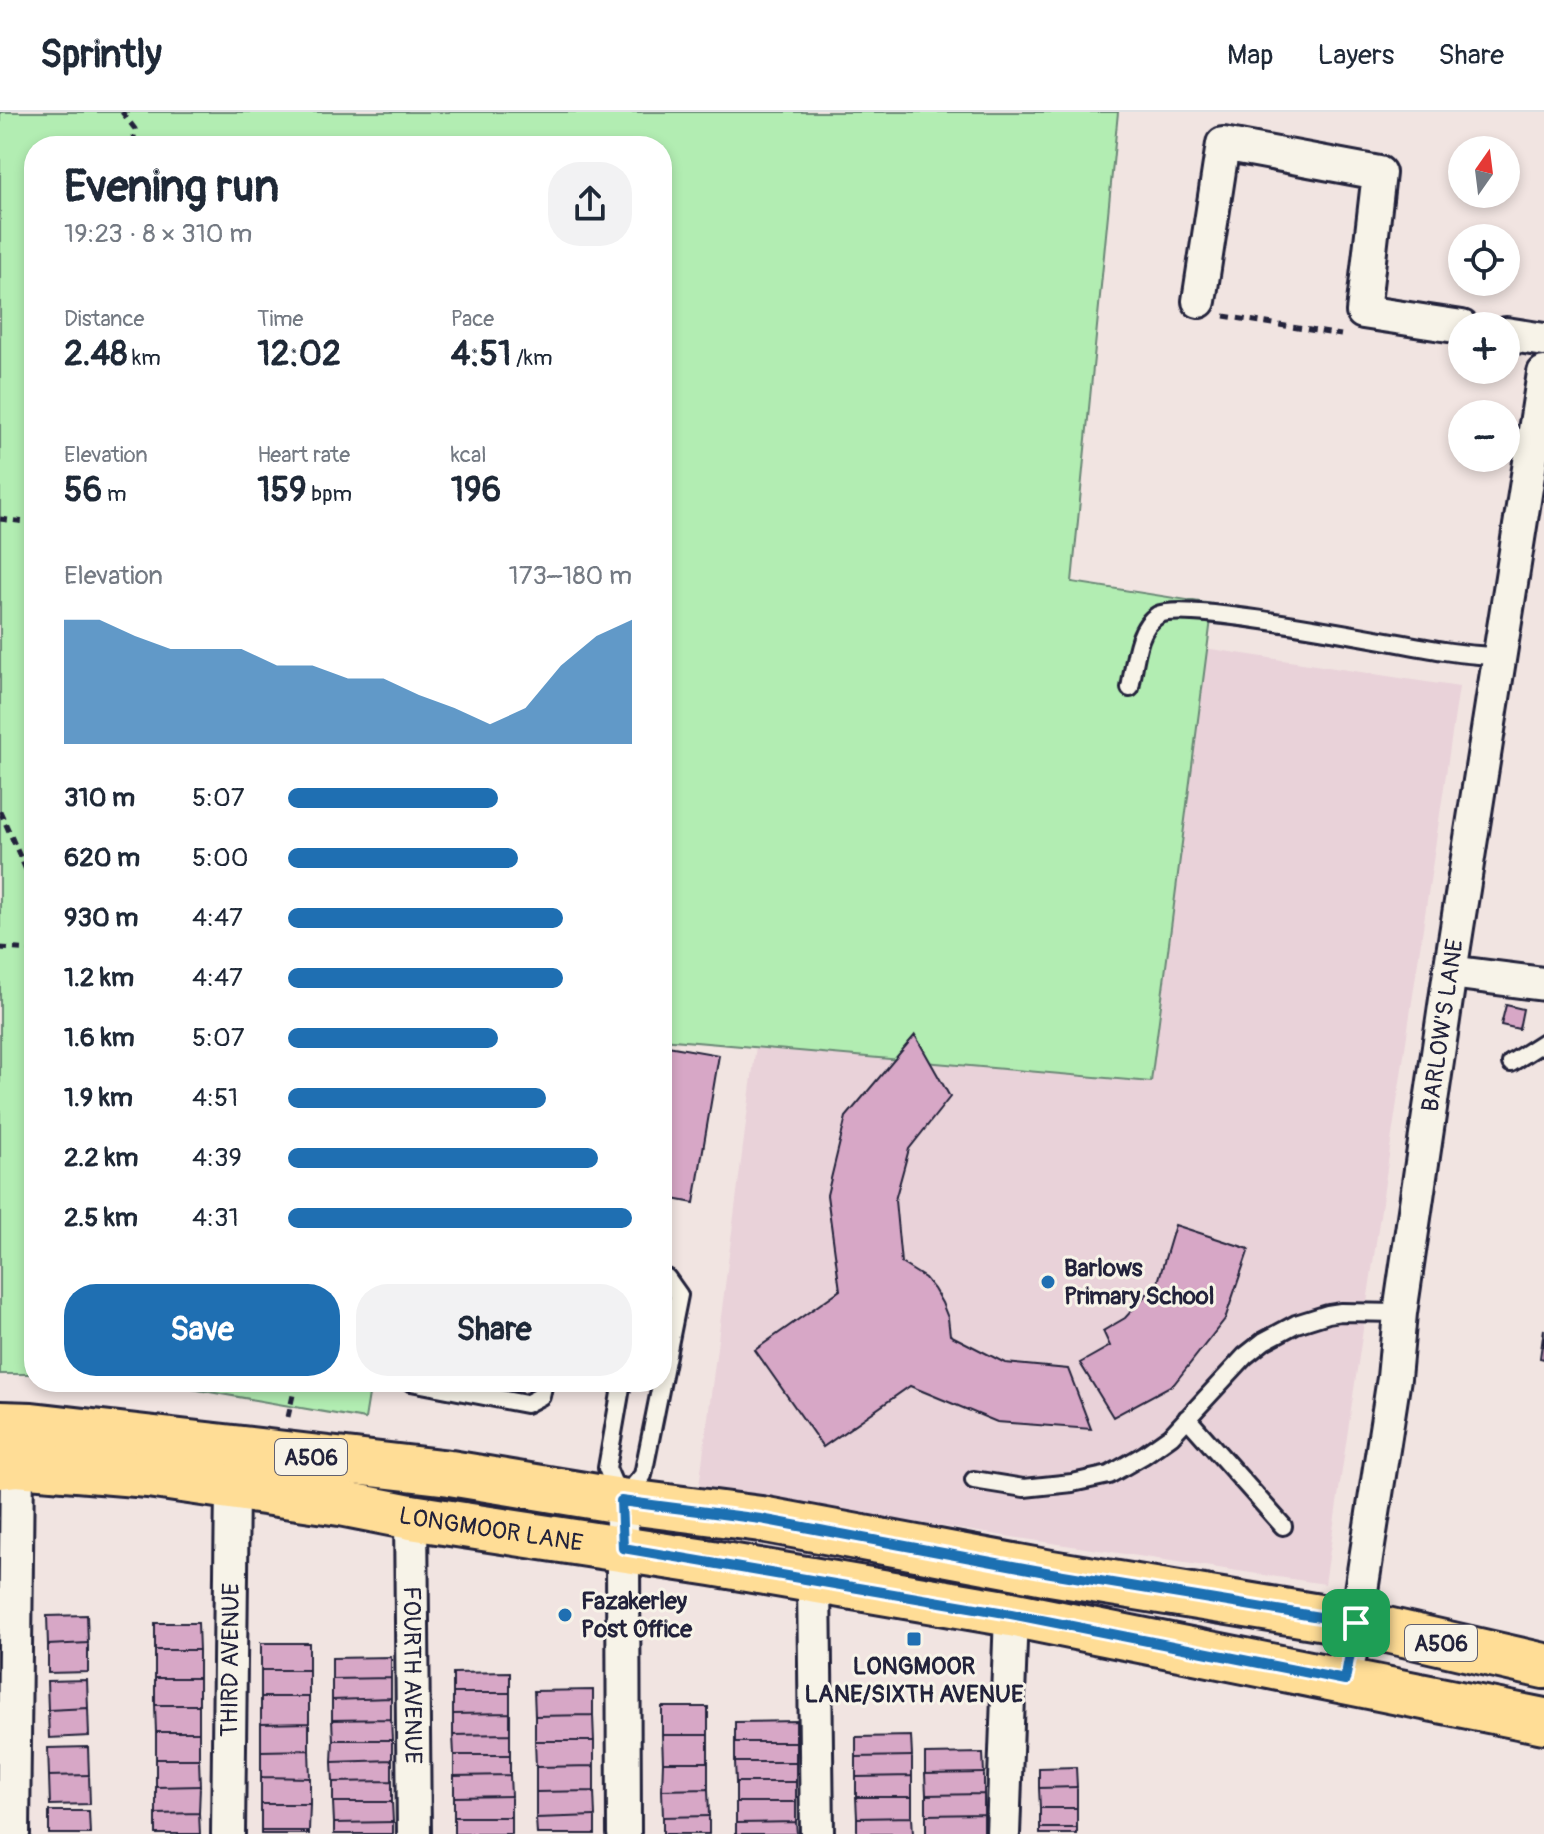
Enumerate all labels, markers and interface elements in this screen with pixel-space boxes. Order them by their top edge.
text: Sprintly [40,31,162,79]
text: Map [1227,38,1273,73]
text: Layers [1317,38,1394,73]
text: Share [1438,38,1504,73]
north arrow [1448,136,1520,208]
map controls [1448,136,1520,472]
text: Evening run [64,160,279,215]
button: share [548,162,632,246]
text: 19:23 · 8 × 310 m [64,218,252,250]
button: locate [1448,224,1520,296]
text: Distance [64,305,144,333]
text: Time [257,305,303,333]
text: Pace [451,305,494,333]
button: + [1448,312,1520,384]
text: 2.48 [64,333,127,376]
text: 12:02 [257,333,341,376]
text: 4:51 [451,333,511,376]
text: km [127,344,161,372]
text: /km [511,344,553,372]
button: − [1448,400,1520,472]
text: Elevation [64,441,148,469]
text: Heart rate [257,441,350,469]
text: kcal [451,441,486,469]
text: 56 [64,469,102,512]
text: 159 [257,469,307,512]
text: 196 [451,469,501,512]
text: m [102,480,127,508]
text: bpm [307,480,352,508]
text: Elevation [64,560,163,592]
text: 173–180 m [508,560,632,592]
text: 310 m [64,782,135,814]
text: 5:07 [192,782,245,814]
text: 620 m [64,842,140,874]
text: 5:00 [192,842,249,874]
text: 930 m [64,902,138,934]
text: 4:47 [192,902,243,934]
street label: BARLOW'S LANE [1416,937,1470,1114]
text: 1.2 km [64,962,134,994]
text: 4:47 [192,962,243,994]
text: 1.6 km [64,1022,135,1054]
text: 5:07 [192,1022,245,1054]
text: 1.9 km [64,1082,133,1114]
text: 4:51 [192,1082,238,1114]
text: 2.2 km [64,1142,138,1174]
text: 4:39 [192,1142,242,1174]
text: 2.5 km [64,1202,138,1234]
text: 4:31 [192,1202,239,1234]
place label: Barlows Primary School [1064,1254,1214,1311]
marker: Barlows Primary School [1039,1273,1057,1291]
button: Save [64,1284,340,1376]
button: Share [356,1284,632,1376]
road number: A506 [275,1439,347,1475]
street label: LONGMOOR LANE [396,1501,585,1558]
street label: THIRD AVENUE [215,1583,246,1737]
street label: FOURTH AVENUE [397,1586,427,1764]
place label: Fazakerley Post Office [581,1587,693,1644]
pin [1322,1589,1390,1657]
icon: arrive [1334,1601,1378,1645]
marker: Fazakerley Post Office [556,1606,574,1624]
road number: A506 [1405,1625,1477,1661]
marker: LONGMOOR LANE/SIXTH AVENUE [905,1630,923,1648]
place label: LONGMOOR LANE/SIXTH AVENUE [805,1652,1024,1709]

